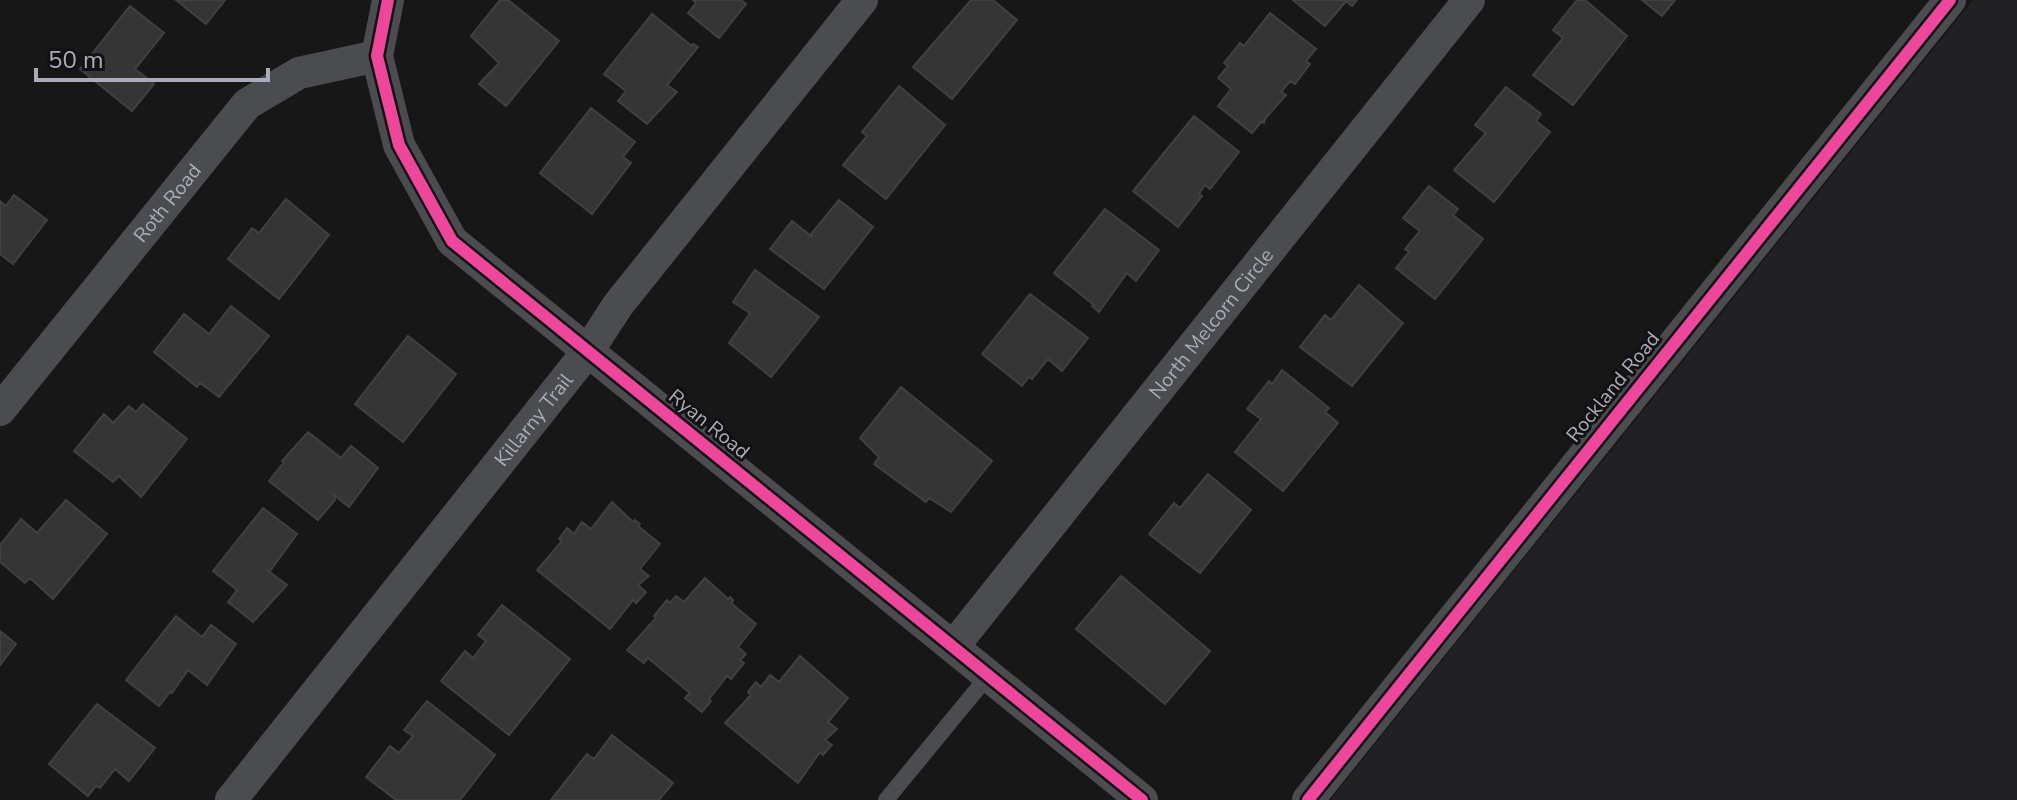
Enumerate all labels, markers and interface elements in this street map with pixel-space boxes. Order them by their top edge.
scale bar [36,32,268,82]
text: 50 m [48,44,104,76]
street label: Roth Road [127,158,207,248]
street label: North Melcorn Circle [1143,242,1280,404]
street label: Rockland Road [1560,326,1666,448]
street label: Killarny Trail [488,367,579,472]
street label: Ryan Road [663,383,755,465]

